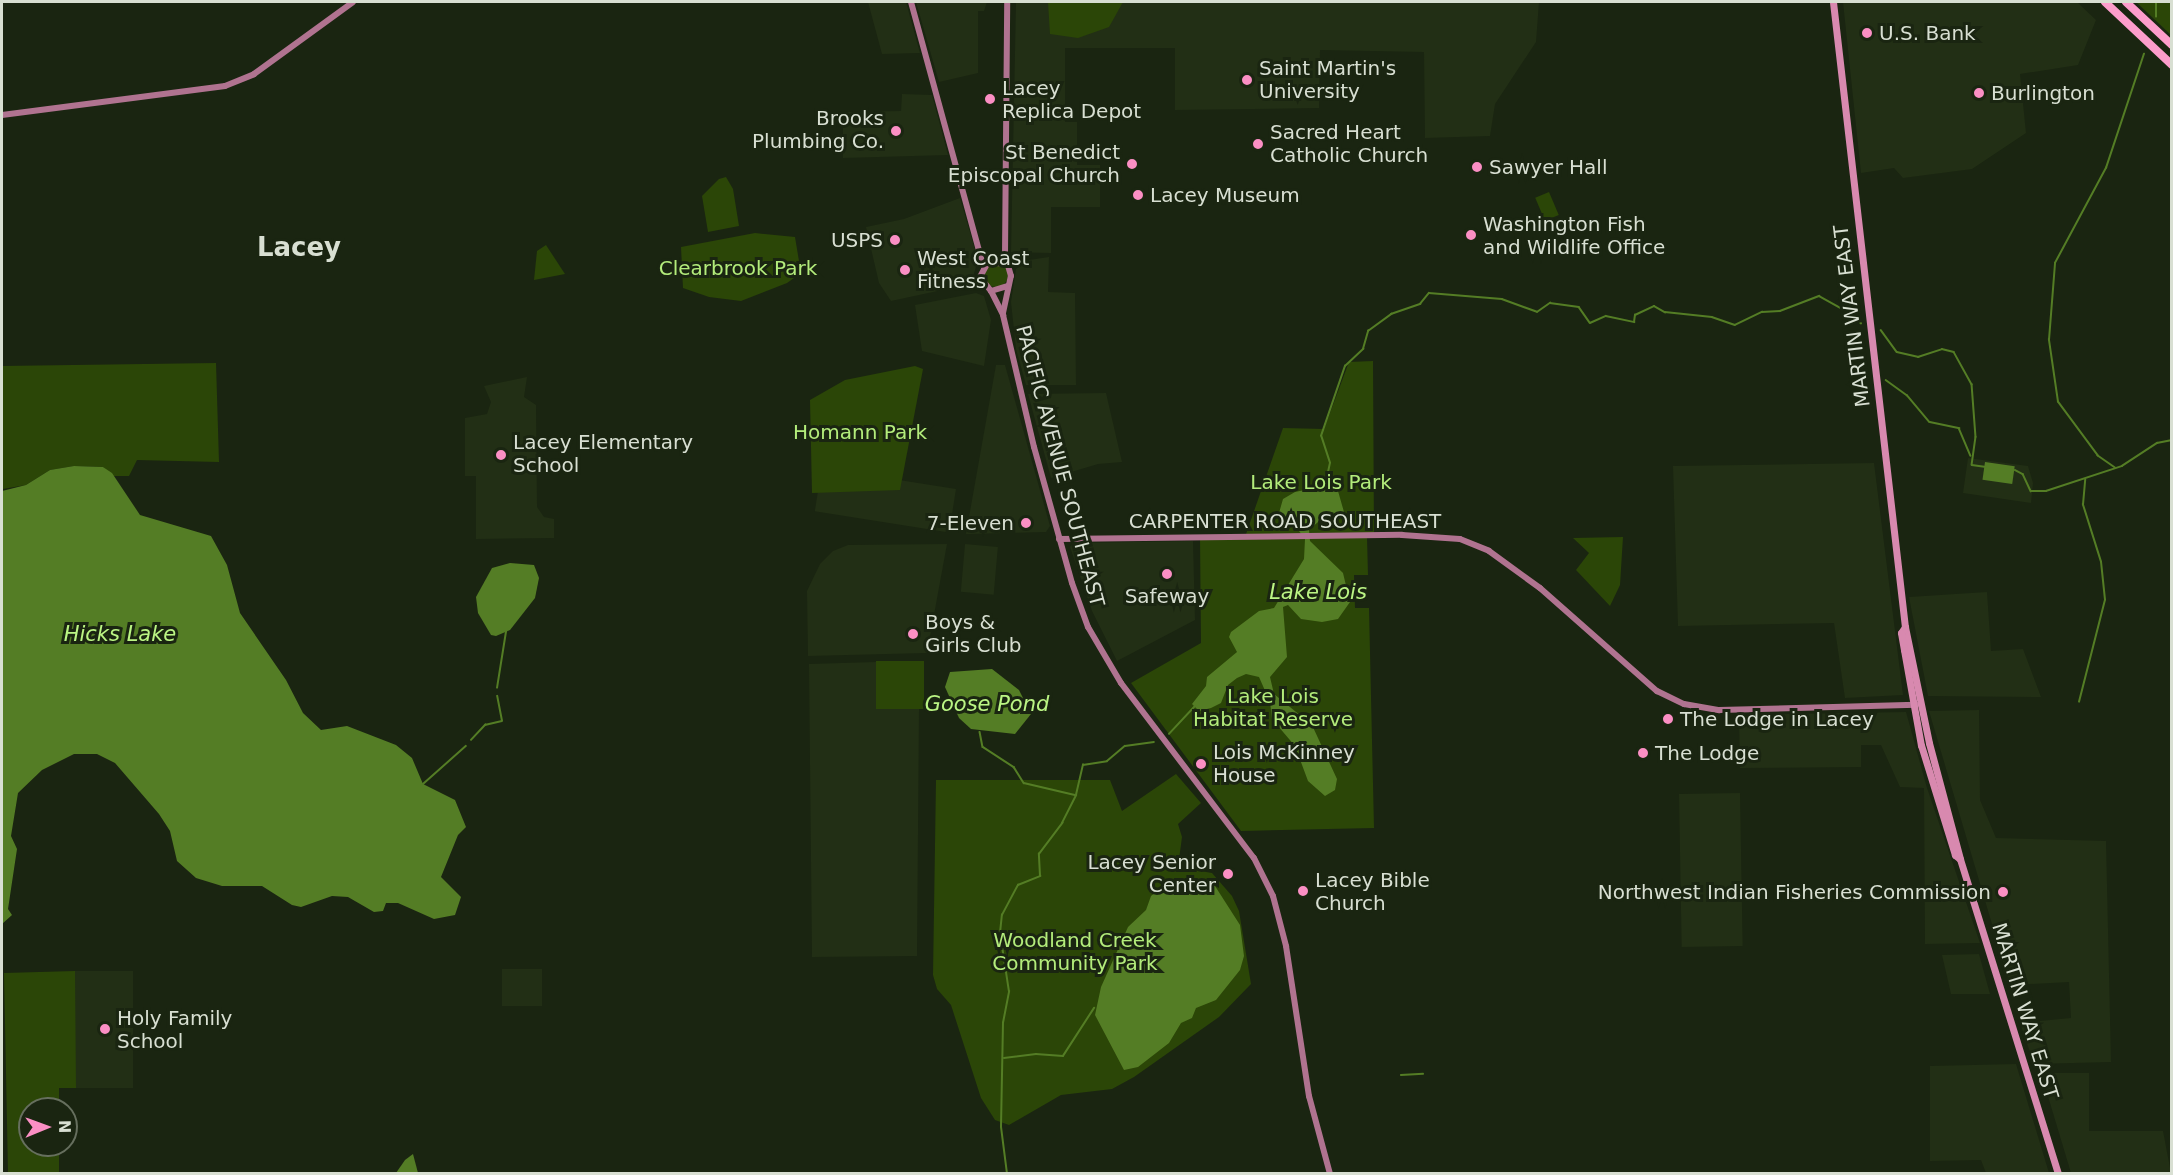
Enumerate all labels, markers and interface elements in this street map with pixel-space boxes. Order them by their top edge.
place label: U.S. Bank [1879,21,1976,45]
marker: U.S. Bank [1860,26,1874,40]
place label: Saint Martin's University [1259,56,1396,103]
marker: Saint Martin's University [1240,73,1254,87]
place label: Lacey Replica Depot [1002,76,1141,123]
place label: Burlington [1991,81,2095,105]
marker: Burlington [1972,86,1986,100]
marker: Lacey Replica Depot [983,92,997,106]
place label: Brooks Plumbing Co. [752,107,884,154]
place label: Sacred Heart Catholic Church [1270,120,1428,167]
marker: Brooks Plumbing Co. [889,124,903,138]
marker: Sacred Heart Catholic Church [1251,137,1265,151]
place label: St Benedict Episcopal Church [948,140,1120,187]
place label: Sawyer Hall [1489,155,1607,179]
marker: St Benedict Episcopal Church [1125,157,1139,171]
marker: Sawyer Hall [1470,160,1484,174]
place label: Lacey Museum [1150,183,1300,207]
marker: Lacey Museum [1131,188,1145,202]
place label: Washington Fish and Wildlife Office [1483,212,1665,259]
street label: MARTIN WAY EAST [1829,224,1875,408]
place label: USPS [831,228,883,252]
marker: Washington Fish and Wildlife Office [1464,228,1478,242]
district label: Lacey [257,232,341,264]
marker: USPS [888,233,902,247]
place label: West Coast Fitness [917,246,1029,293]
park label: Clearbrook Park [659,256,817,280]
marker: West Coast Fitness [898,263,912,277]
street label: PACIFIC AVENUE SOUTHEAST [1011,323,1109,609]
park label: Homann Park [793,420,927,444]
place label: Lacey Elementary School [513,431,693,478]
marker: Lacey Elementary School [494,448,508,462]
park label: Lake Lois Park [1250,470,1392,494]
street label: CARPENTER ROAD SOUTHEAST [1129,509,1441,533]
place label: 7-Eleven [927,511,1014,535]
marker: 7-Eleven [1019,516,1033,530]
marker: Safeway [1160,567,1174,581]
water label: Lake Lois [1269,579,1367,605]
place label: Safeway [1125,584,1209,608]
place label: Boys & Girls Club [925,610,1022,657]
water label: Hicks Lake [64,621,176,647]
marker: Boys & Girls Club [906,627,920,641]
park label: Lake Lois Habitat Reserve [1193,685,1353,732]
water label: Goose Pond [925,691,1049,717]
place label: The Lodge in Lacey [1680,707,1874,731]
marker: The Lodge in Lacey [1661,712,1675,726]
place label: Lois McKinney House [1213,740,1355,787]
place label: The Lodge [1655,741,1759,765]
marker: The Lodge [1636,746,1650,760]
marker: Lois McKinney House [1194,757,1208,771]
place label: Lacey Senior Center [1087,850,1216,897]
marker: Lacey Senior Center [1221,867,1235,881]
place label: Lacey Bible Church [1315,868,1430,915]
place label: Northwest Indian Fisheries Commission [1598,880,1991,904]
marker: Lacey Bible Church [1296,884,1310,898]
marker: Northwest Indian Fisheries Commission [1996,885,2010,899]
street label: MARTIN WAY EAST [1987,920,2063,1102]
park label: Woodland Creek Community Park [992,929,1158,976]
place label: Holy Family School [117,1006,232,1053]
marker: Holy Family School [98,1022,112,1036]
north arrow [18,1097,78,1157]
text: N [55,1120,74,1134]

